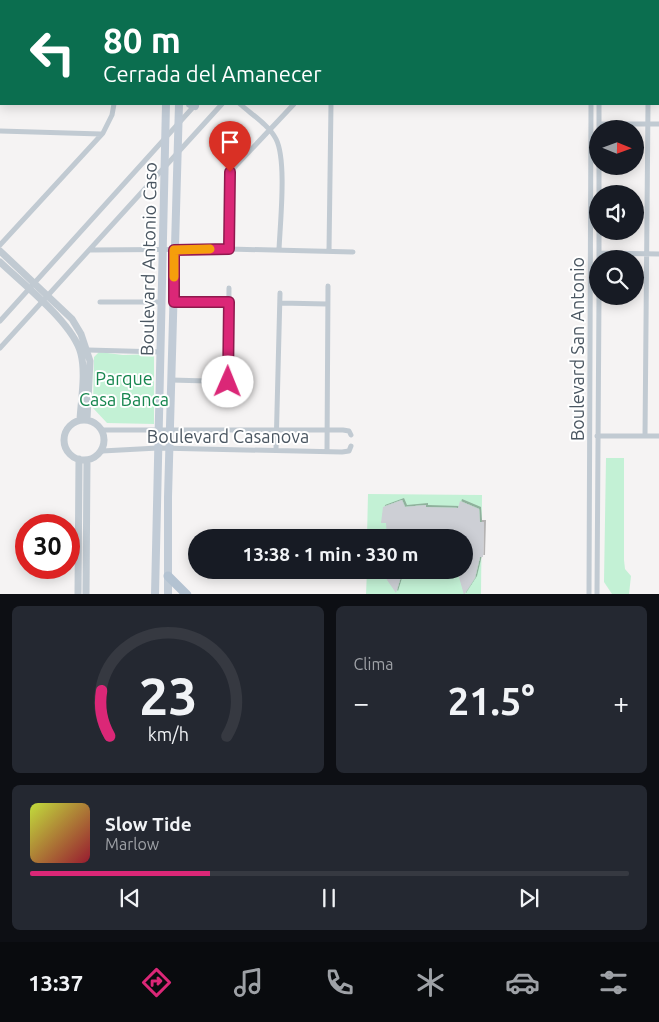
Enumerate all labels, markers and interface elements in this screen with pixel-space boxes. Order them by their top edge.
icon: left [20,20,85,85]
text: 80 m [103,20,181,60]
text: Cerrada del Amanecer [103,61,322,86]
north arrow [589,120,644,175]
map controls [589,120,644,305]
pin [209,121,251,172]
icon: arrive [216,128,244,156]
street label: Boulevard Antonio Caso [136,162,160,356]
button: sound [589,185,644,240]
button: search [589,250,644,305]
street label: Boulevard San Antonio [567,257,587,441]
position arrow [201,355,253,407]
park label: Parque Casa Banca [79,368,169,409]
street label: Boulevard Casanova [147,426,309,446]
speed limit sign: 30 [15,514,80,579]
text: 13:38 · 1 min · 330 m [243,543,418,565]
text: Clima [354,655,393,673]
text: 23 [138,667,197,725]
text: 21.5° [448,680,535,722]
text: − [354,687,369,718]
text: + [613,687,629,718]
text: km/h [147,724,188,744]
text: Slow Tide [105,813,192,835]
text: Marlow [105,835,159,853]
icon: previous [116,884,144,912]
icon: pause [315,884,343,912]
icon: next [515,884,543,912]
icon: directions [139,965,174,1000]
icon: music [231,965,266,1000]
icon: phone [322,965,357,1000]
icon: climate [413,965,448,1000]
icon: car [505,965,540,1000]
icon: filters [596,965,631,1000]
text: 13:37 [28,970,83,995]

